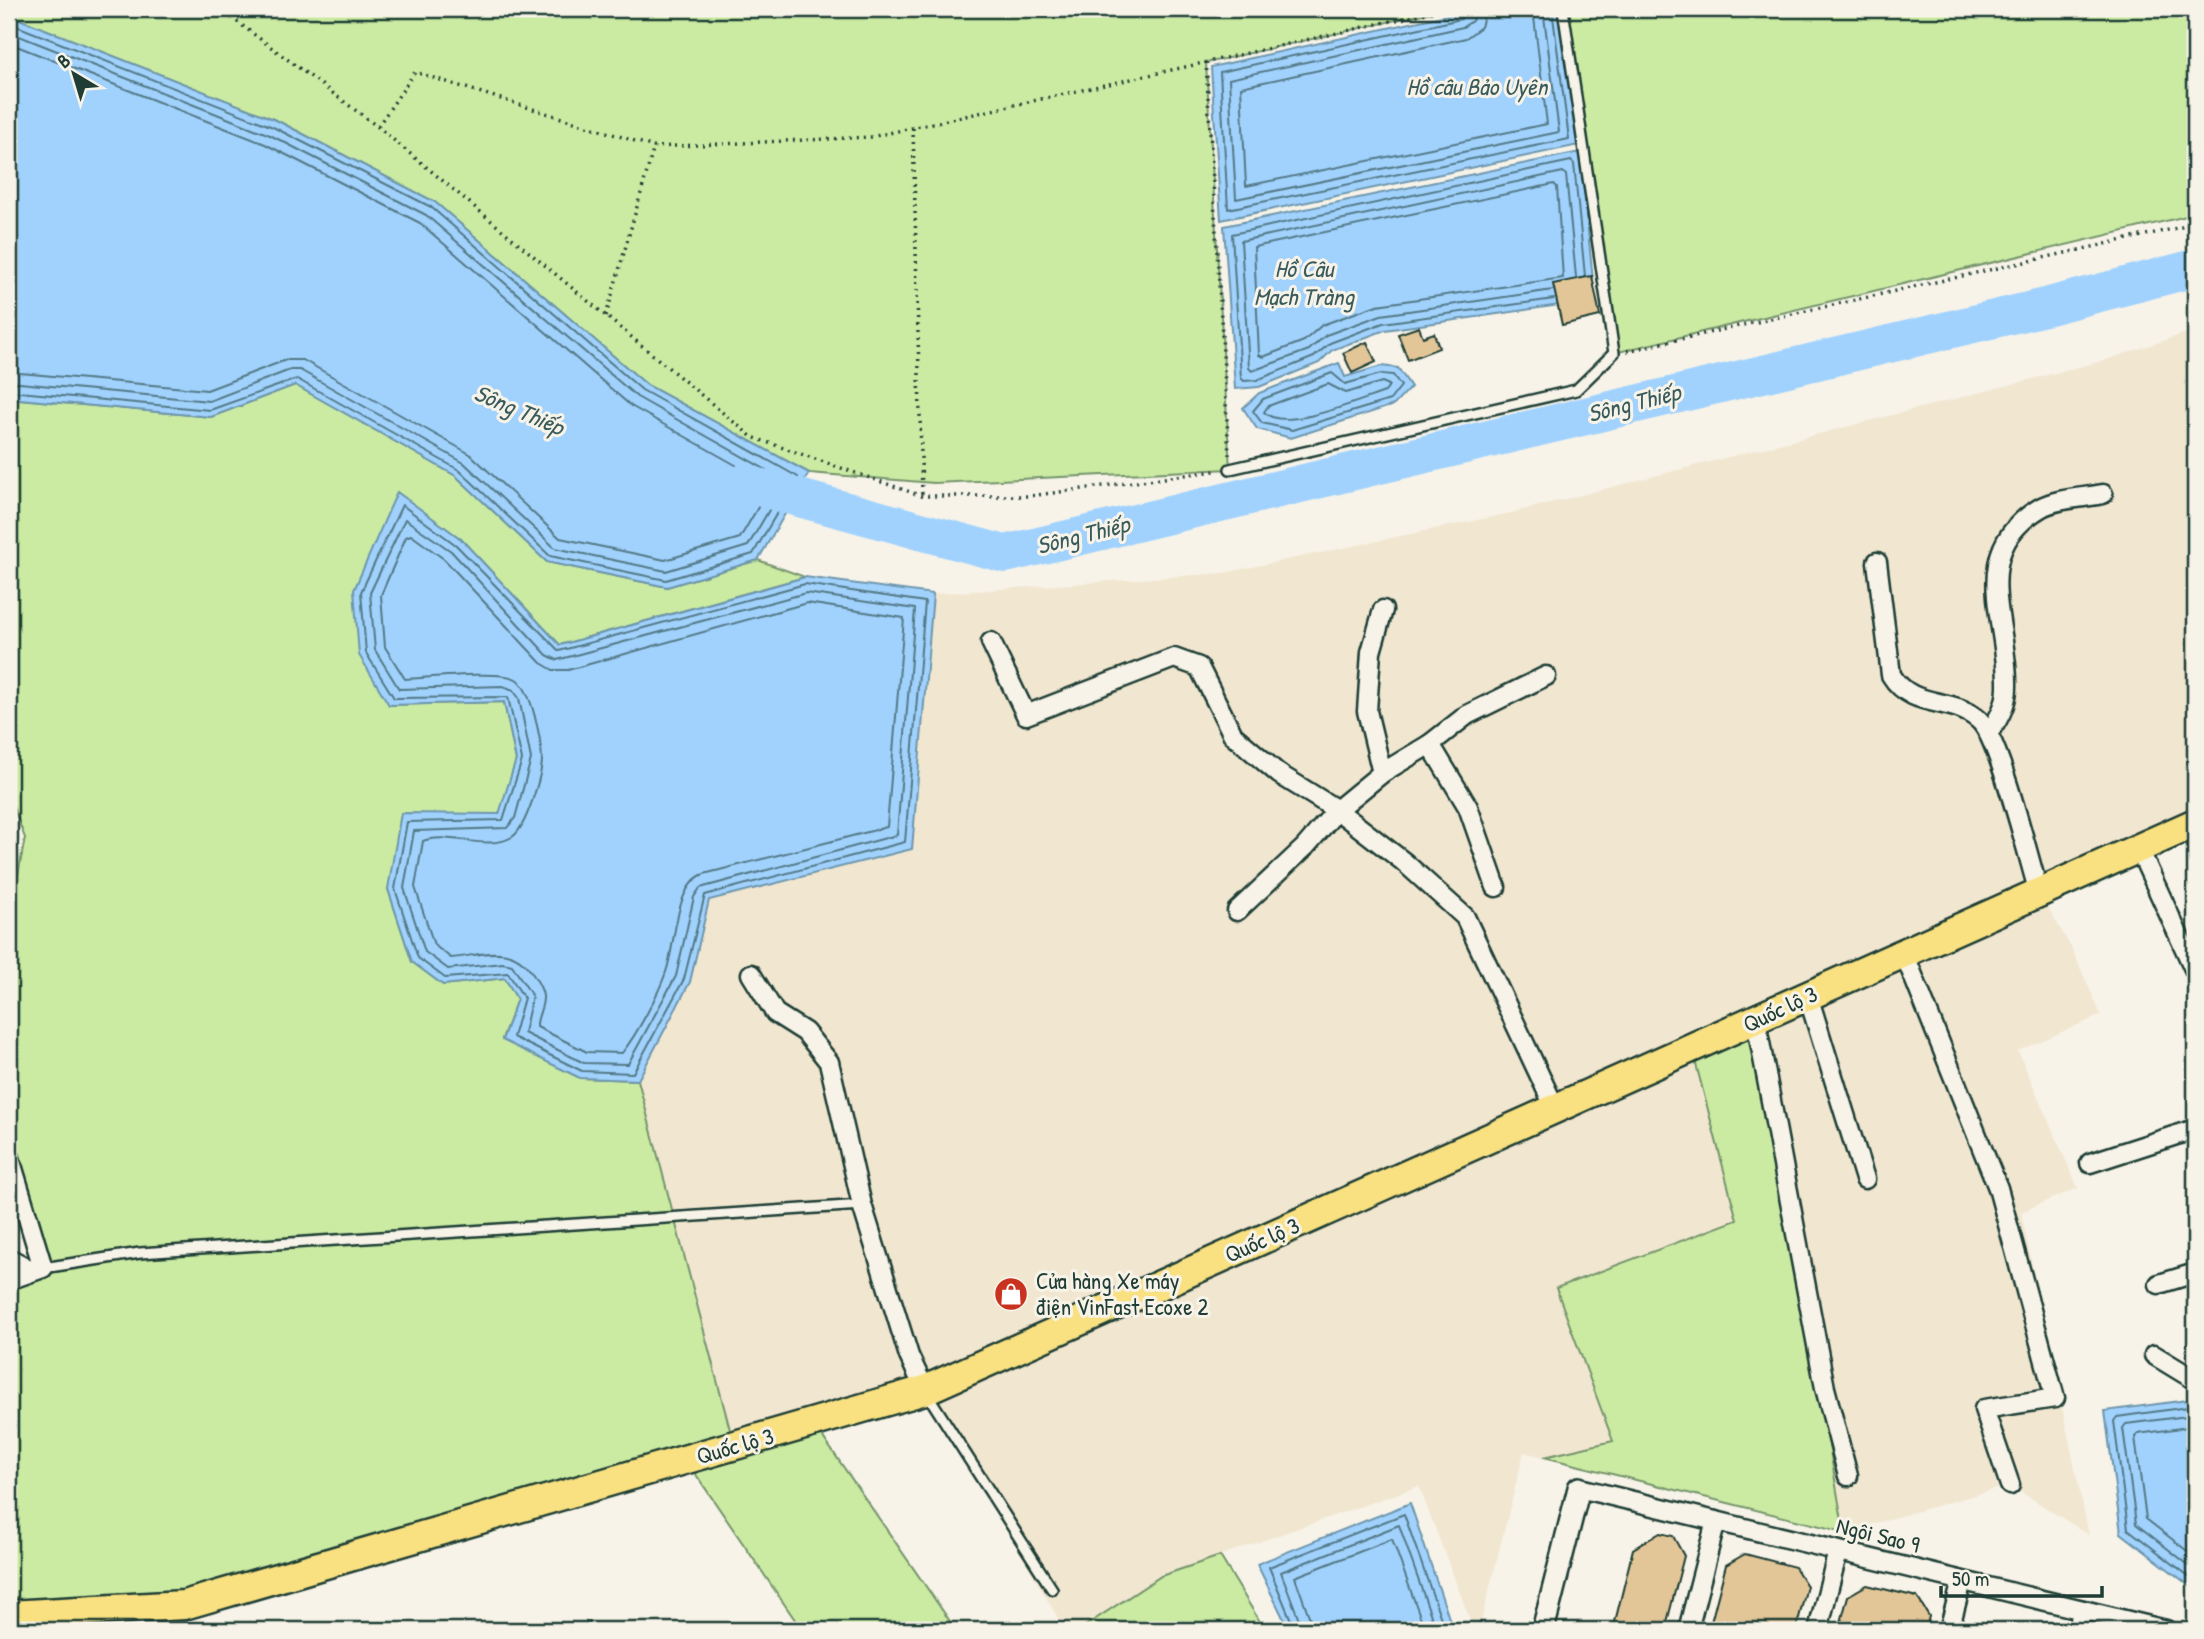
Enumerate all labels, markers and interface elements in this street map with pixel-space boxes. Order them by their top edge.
north arrow [38,38,108,108]
text: B [52,47,76,74]
water label: Hồ câu Bảo Uyên [1407,70,1550,103]
water label: Hồ Câu Mạch Tràng [1254,252,1355,313]
water label: Sông Thiếp [1584,375,1685,430]
water label: Sông Thiếp [469,376,571,444]
water label: Sông Thiếp [1033,507,1134,562]
street label: Quốc lộ 3 [1738,978,1822,1039]
street label: Quốc lộ 3 [1220,1209,1304,1270]
place label: Cửa hàng Xe máy điện VinFast Ecoxe 2 [1036,1265,1209,1322]
shop icon: Cửa hàng Xe máy điện VinFast Ecoxe 2 [992,1275,1030,1313]
street label: Quốc lộ 3 [693,1420,777,1471]
street label: Ngôi Sao 9 [1833,1509,1923,1560]
scale bar [1941,1555,2102,1599]
text: 50 m [1952,1564,1989,1593]

